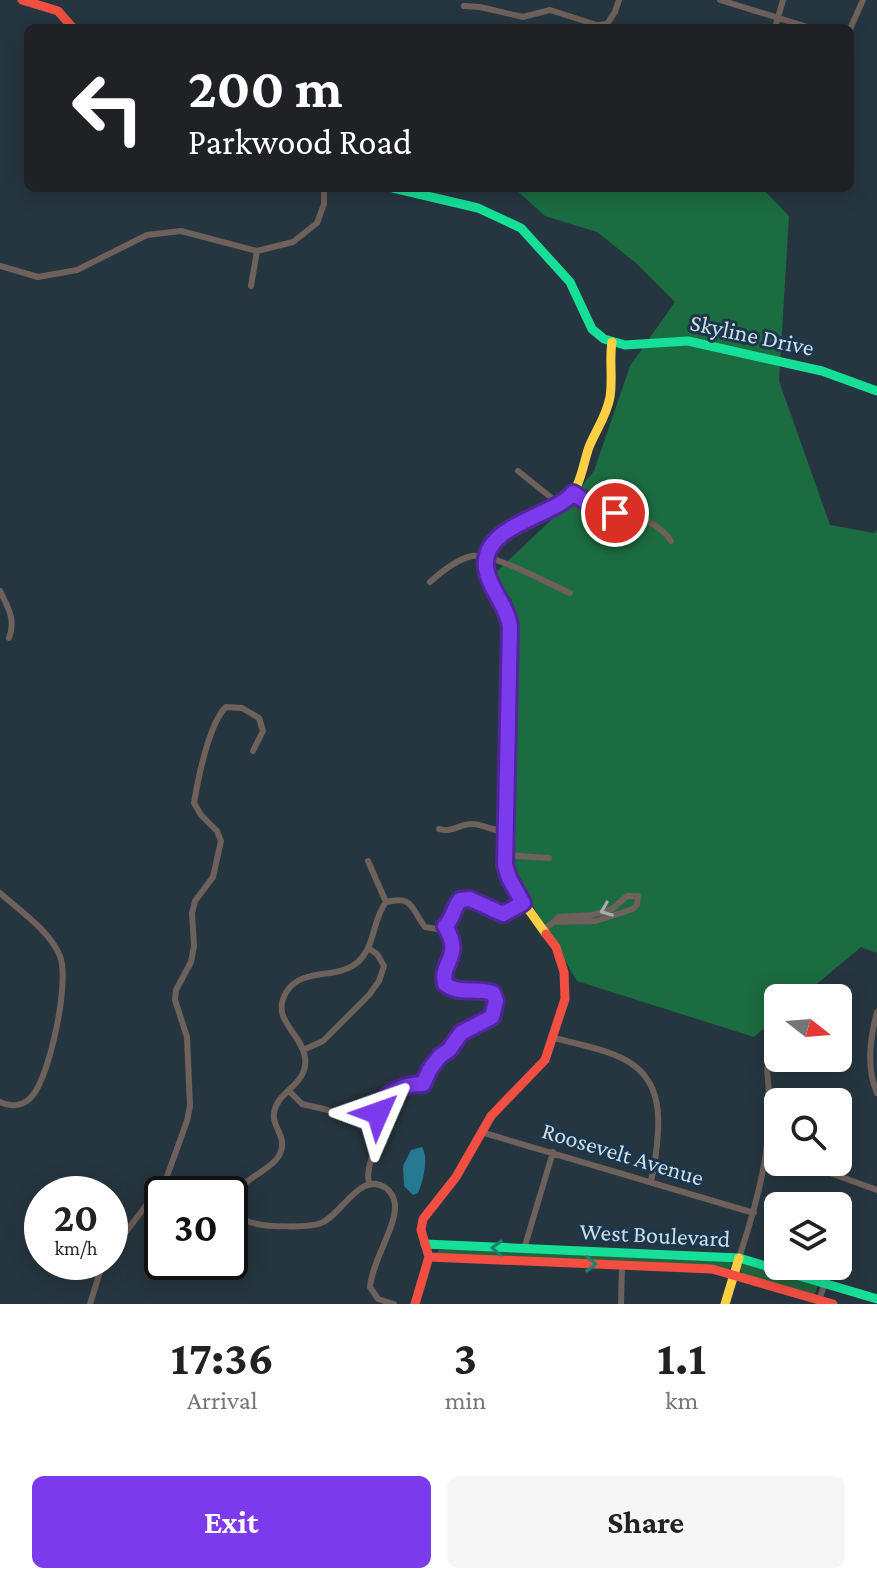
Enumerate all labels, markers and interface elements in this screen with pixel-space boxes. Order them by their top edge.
icon: left [56,56,160,160]
text: 200 m [188,57,343,119]
text: Parkwood Road [188,122,412,162]
street label: Skyline Drive [688,308,817,361]
pin [581,479,649,547]
icon: arrive [593,491,637,535]
one-way arrow [600,900,614,916]
north arrow [764,984,852,1072]
map controls [764,984,852,1280]
position arrow [336,1071,420,1155]
button: search [764,1088,852,1176]
street label: Roosevelt Avenue [539,1116,707,1191]
speed limit sign: 30 [144,1176,248,1280]
button: layers [764,1192,852,1280]
text: 20 [54,1195,98,1240]
street label: West Boulevard [579,1217,731,1252]
text: km/h [54,1237,98,1259]
one-way arrow [490,1240,503,1257]
one-way arrow [585,1255,598,1272]
text: 17:36 [171,1331,274,1384]
text: 3 [454,1331,477,1384]
text: 1.1 [657,1331,706,1384]
text: Arrival [187,1386,258,1415]
text: min [445,1386,486,1415]
text: km [665,1386,698,1415]
button: Exit [32,1476,431,1568]
button: Share [447,1476,845,1568]

